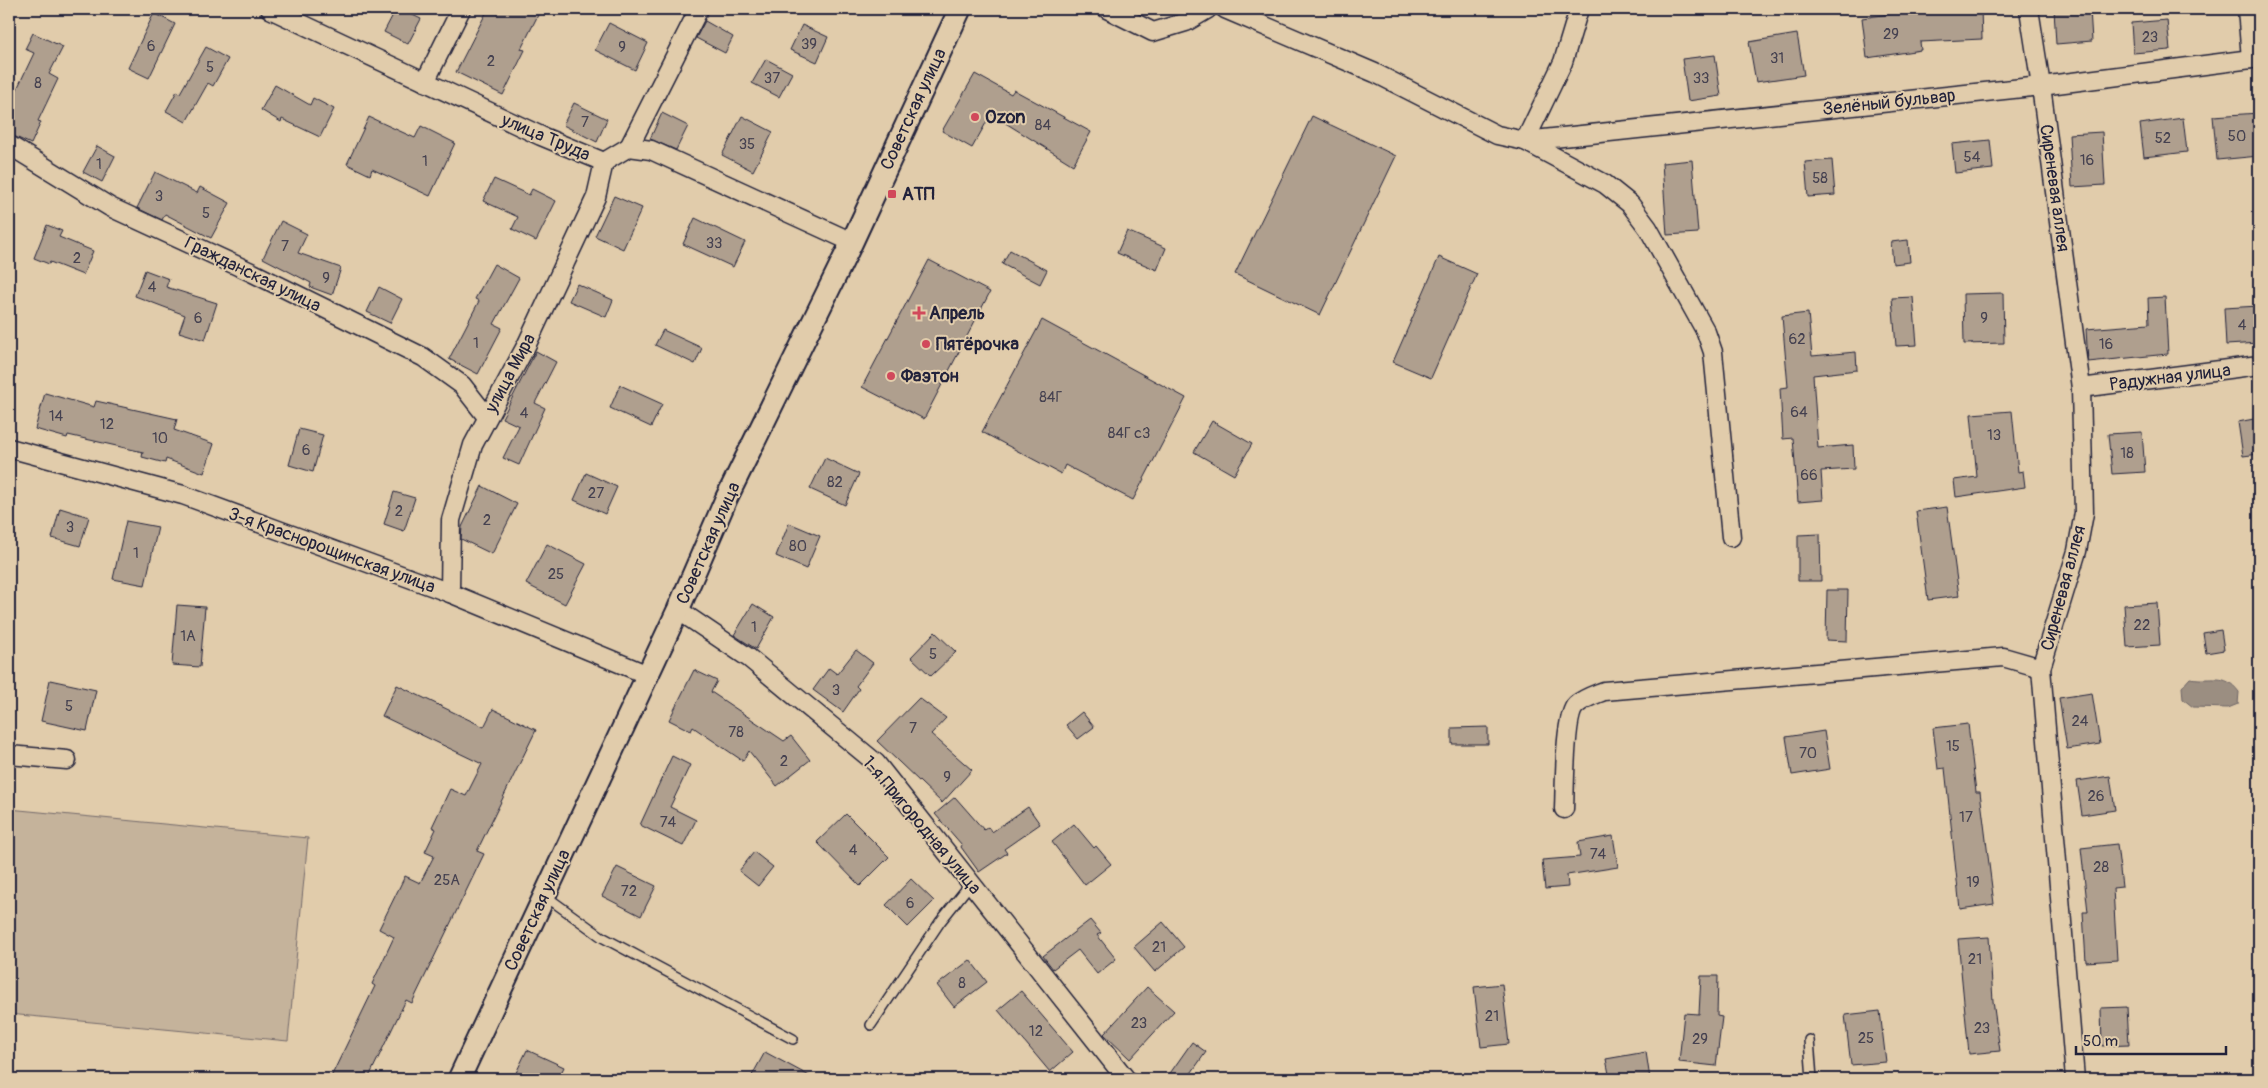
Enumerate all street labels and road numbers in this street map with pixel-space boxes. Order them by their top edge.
street label: Советская улица [875,45,952,174]
street label: Зелёный бульвар [1821,84,1957,121]
street label: улица Труда [497,108,594,166]
street label: Сиреневая аллея [2034,123,2075,253]
street label: Гражданская улица [181,231,325,317]
street label: улица Мира [479,330,541,418]
street label: Радужная улица [2108,359,2232,396]
street label: Советская улица [671,478,746,608]
street label: 3-я Краснорощинская улица [225,502,439,599]
street label: Сиреневая аллея [2036,523,2091,653]
street label: 1-я Пригородная улица [857,751,986,899]
street label: Советская улица [499,846,576,975]

